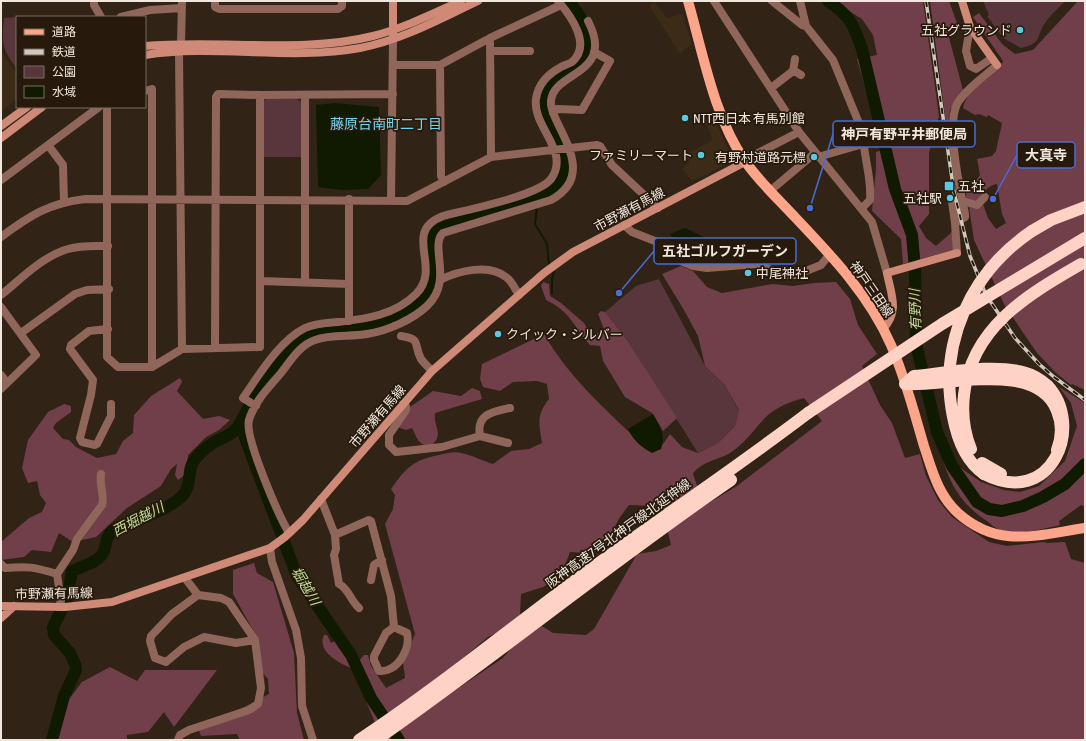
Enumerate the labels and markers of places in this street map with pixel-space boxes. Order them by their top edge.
place label: 五社グラウンド [921,23,1012,38]
marker: 五社グラウンド [1015,25,1025,35]
place label: NTT西日本 有馬別館 [693,111,805,126]
marker: NTT西日本 有馬別館 [680,113,690,123]
callout: 神戸有野平井郵便局 [833,121,975,147]
callout: 大真寺 [1017,142,1075,168]
place label: ファミリーマート [589,148,693,163]
marker: ファミリーマート [696,150,706,160]
place label: 有野村道路元標 [715,150,806,165]
marker: 有野村道路元標 [809,152,819,162]
place label: 五社 [958,179,984,194]
marker: 五社 [943,180,955,192]
place label: 五社駅 [903,191,942,206]
marker: 五社駅 [945,193,955,203]
callout: 五社ゴルフガーデン [654,238,796,264]
place label: 中尾神社 [756,266,808,281]
marker: 中尾神社 [743,268,753,278]
place label: クイック・シルバー [506,327,623,342]
marker: クイック・シルバー [493,329,503,339]

